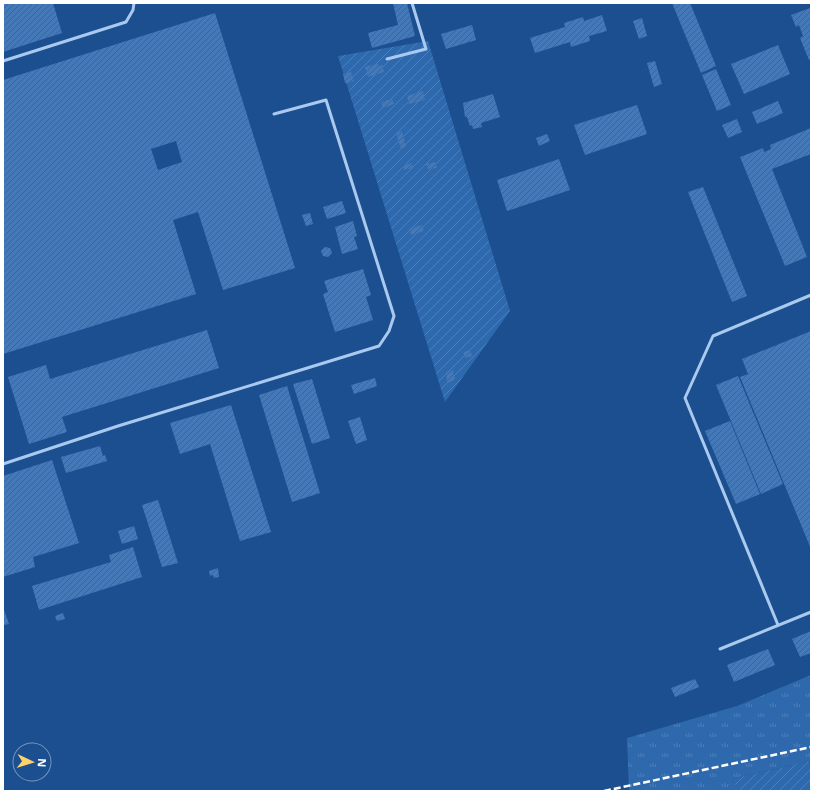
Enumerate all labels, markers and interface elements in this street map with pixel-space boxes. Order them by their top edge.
north arrow [12,742,52,782]
text: N [35,758,50,768]

